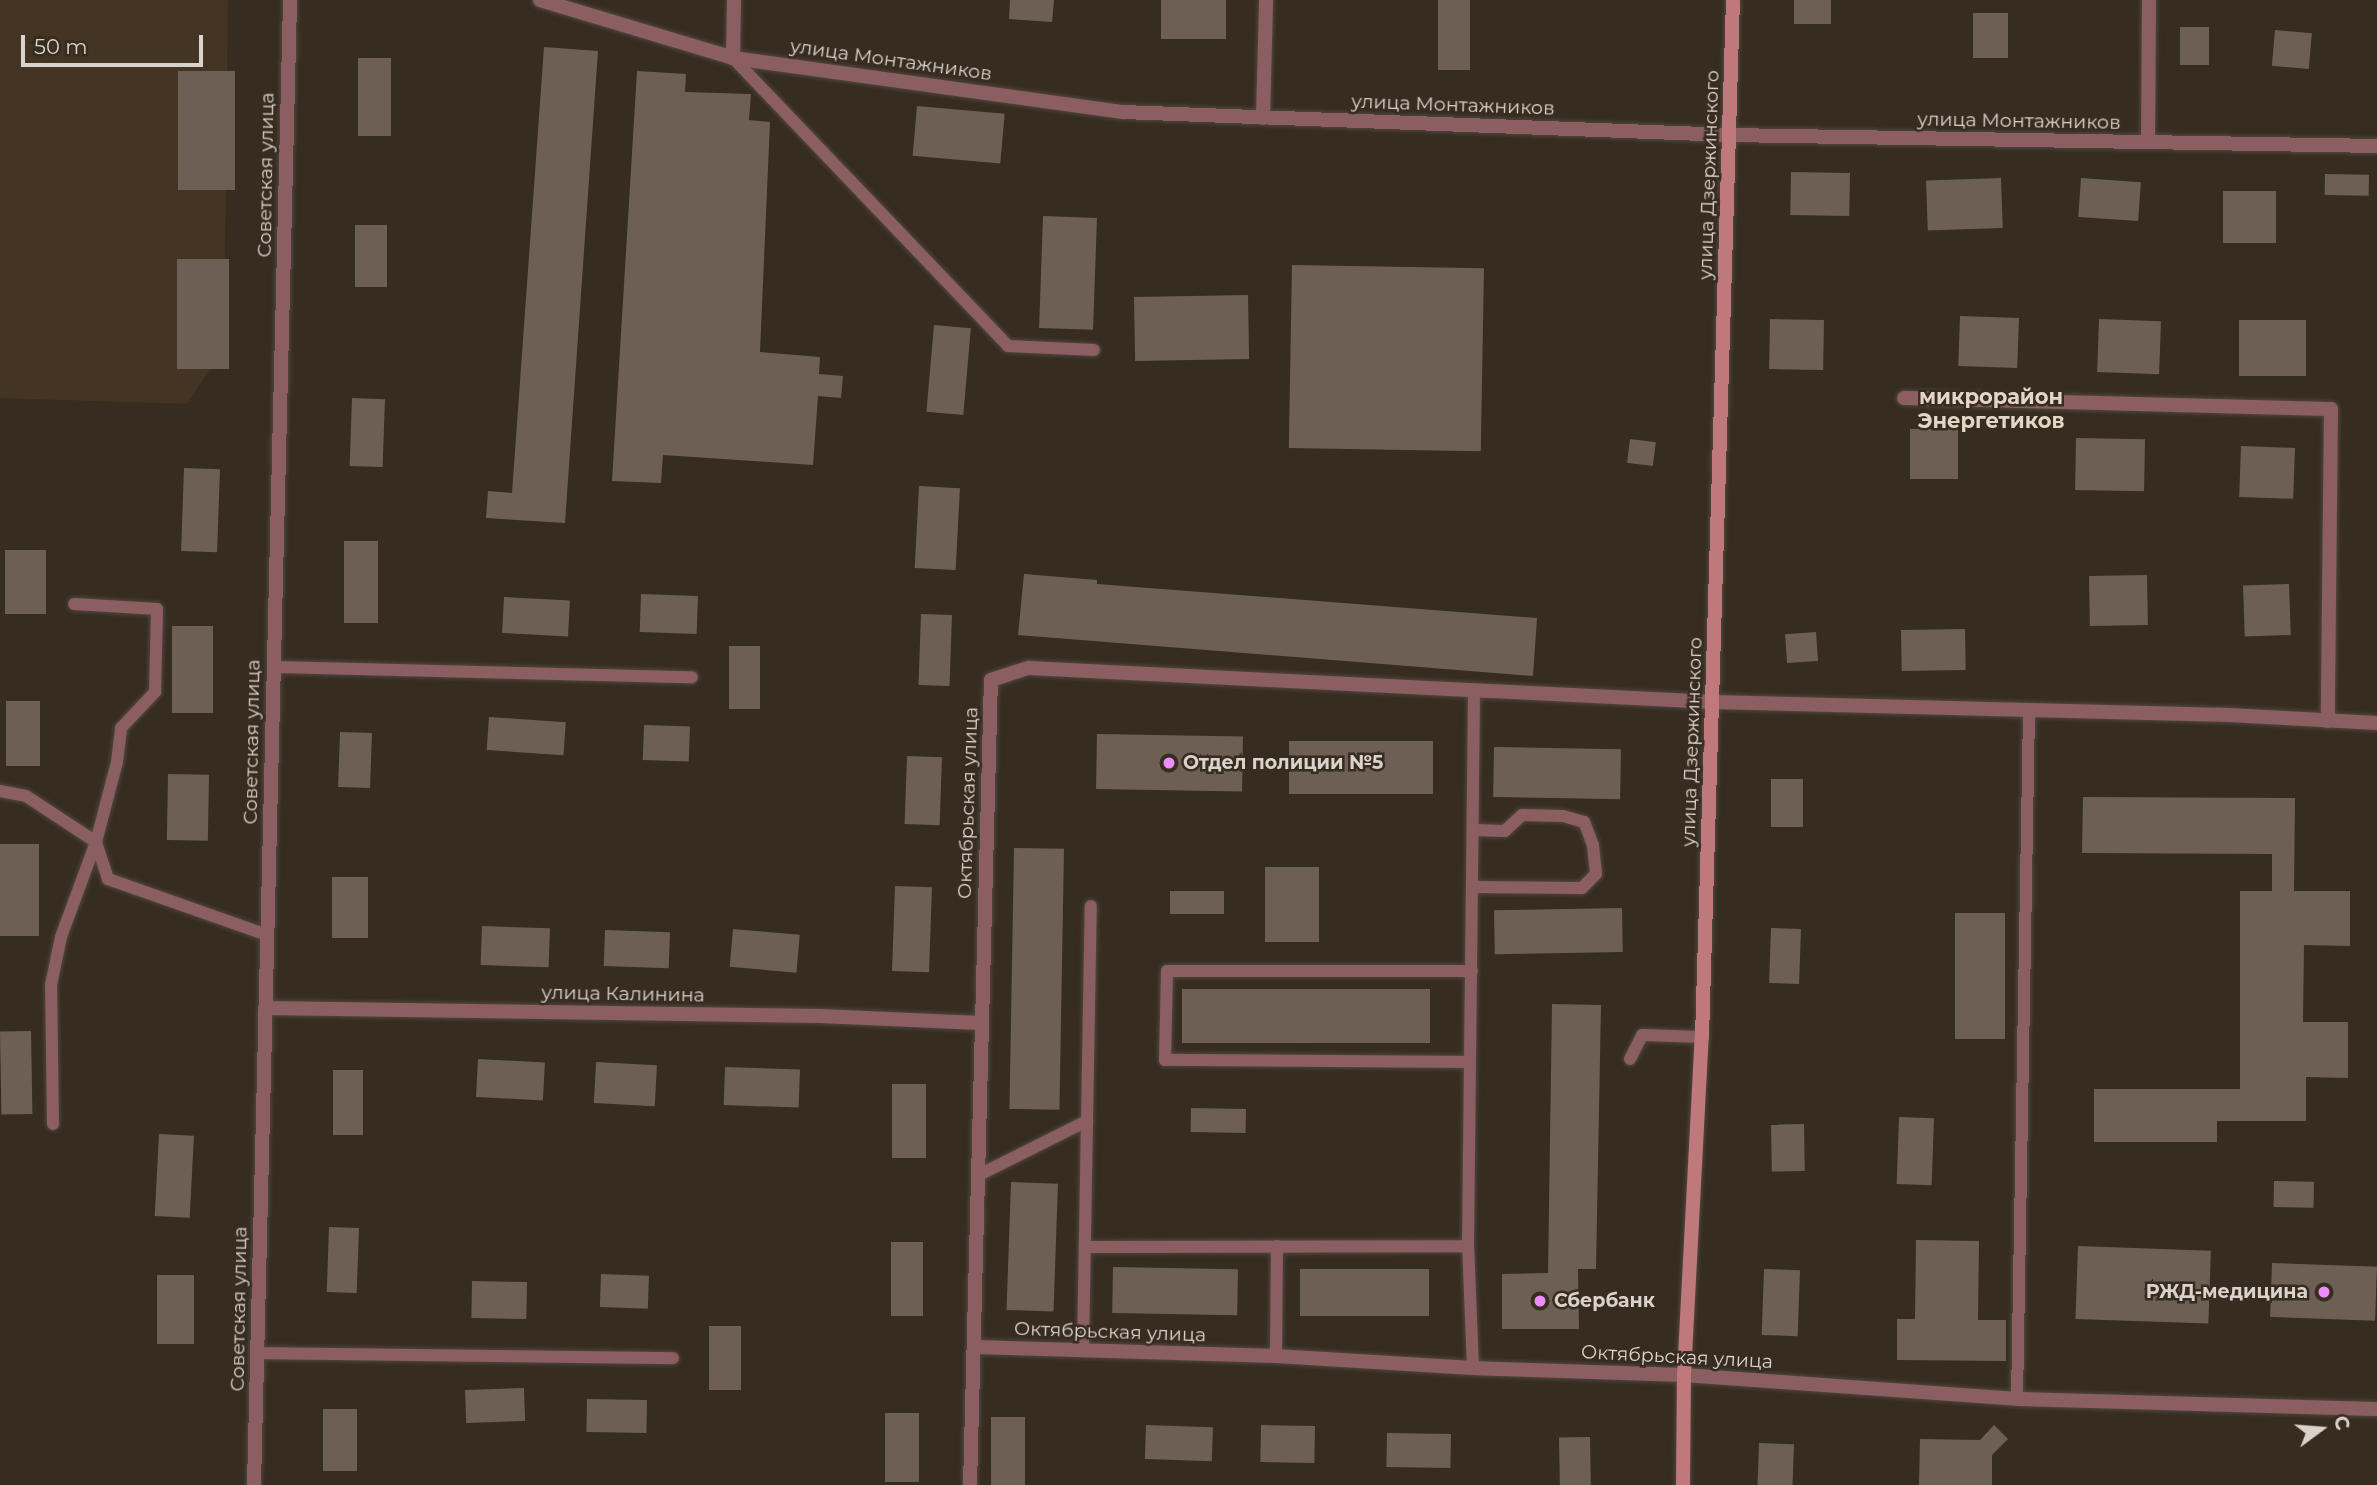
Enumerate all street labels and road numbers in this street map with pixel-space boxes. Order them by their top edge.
street label: улица Монтажников [789,35,993,85]
street label: улица Дзержинского [1694,70,1724,280]
street label: улица Монтажников [1351,90,1555,120]
street label: Советская улица [253,92,279,258]
street label: улица Монтажников [1917,108,2121,134]
street label: улица Дзержинского [1677,637,1707,847]
street label: Советская улица [239,659,265,825]
street label: Октябрьская улица [953,707,983,899]
street label: улица Калинина [541,981,705,1007]
street label: Советская улица [226,1226,252,1392]
street label: Октябрьская улица [1014,1317,1206,1347]
street label: Октябрьская улица [1581,1341,1773,1373]

